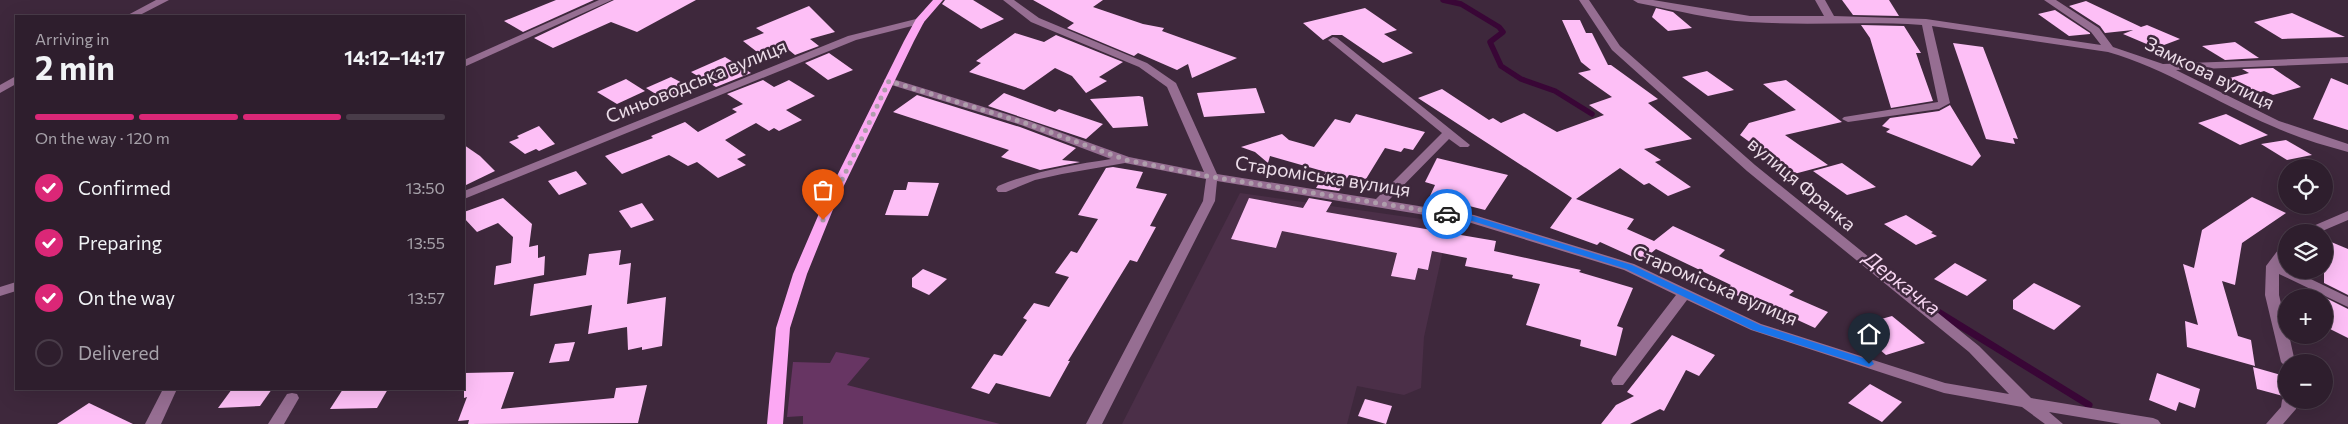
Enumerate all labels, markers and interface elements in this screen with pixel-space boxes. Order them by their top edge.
text: Arriving in [35,29,109,48]
street label: Замкова вулиця [2142,31,2279,114]
street label: Синьоводська вулиця [602,34,790,127]
text: 14:12–14:17 [344,46,445,69]
text: 2 min [35,47,115,87]
text: On the way · 120 m [35,128,170,147]
street label: вулиця Франка [1744,132,1861,235]
street label: Староміська вулиця [1234,150,1412,201]
map controls [2278,159,2333,409]
button: locate [2278,159,2333,214]
pin [802,169,844,220]
icon: check [35,174,63,202]
text: Confirmed [78,176,171,199]
icon: bag [809,176,837,204]
text: 13:50 [406,178,445,197]
courier [1422,189,1472,239]
icon: car [1433,200,1461,228]
button: layers [2278,224,2333,279]
icon: check [35,229,63,257]
text: Preparing [78,231,162,254]
text: 13:55 [407,233,445,252]
street label: Староміська вулиця [1629,239,1801,330]
water label: Деркачка [1858,244,1946,320]
icon: check [35,284,63,312]
text: On the way [78,286,175,309]
text: 13:57 [408,288,445,307]
button: + [2278,289,2333,344]
pin [1848,313,1890,364]
icon: home [1855,320,1883,348]
text: Delivered [78,341,159,364]
button: − [2278,354,2333,409]

